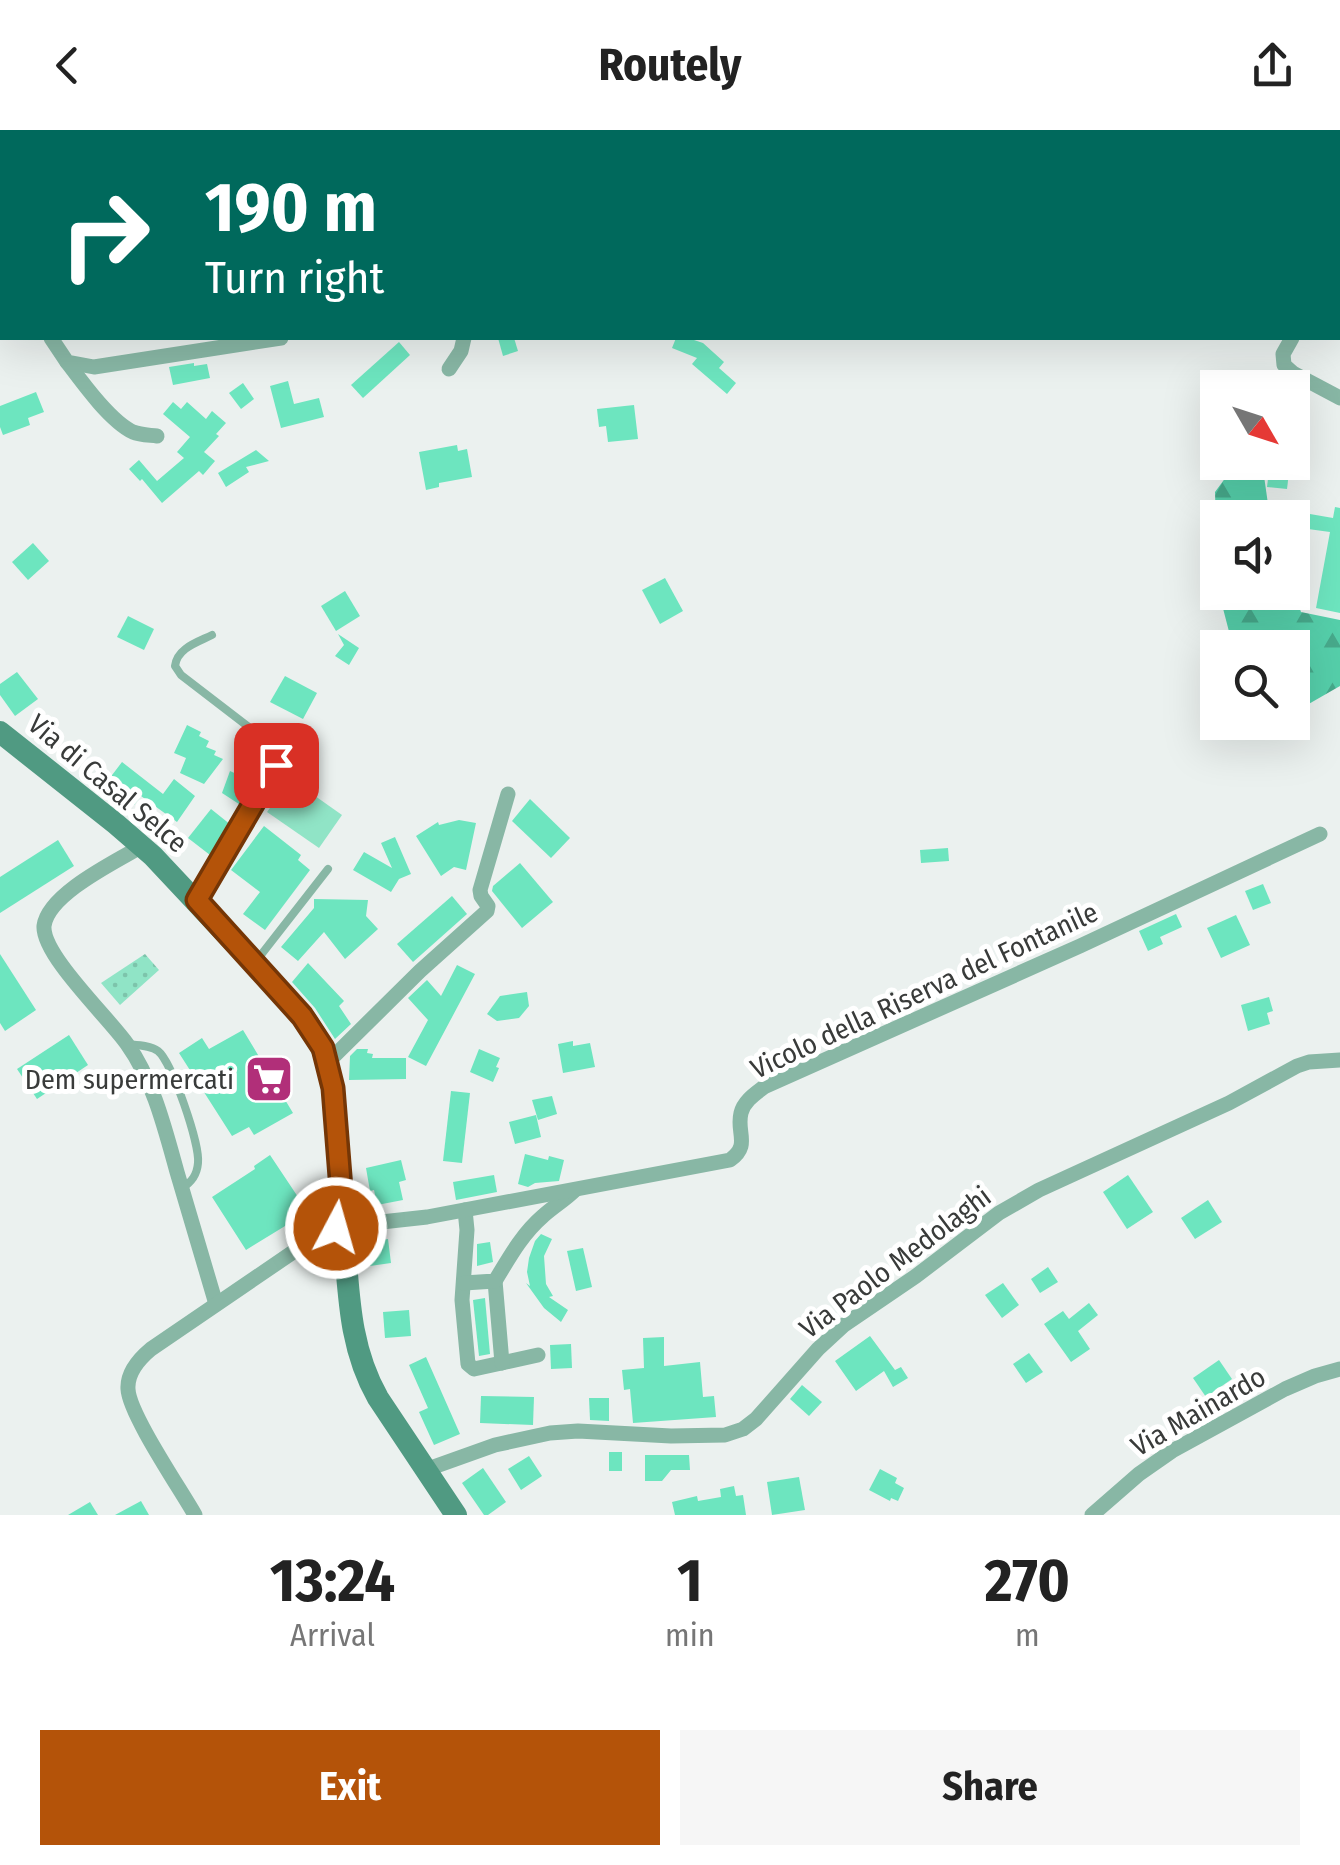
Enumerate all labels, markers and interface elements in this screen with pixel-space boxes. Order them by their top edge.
icon: back [40,38,95,93]
text: Routely [598,38,742,92]
icon: share [1245,38,1300,93]
text: 190 m [205,166,377,250]
icon: right [40,170,170,300]
text: Turn right [205,251,384,305]
north arrow [1200,370,1310,480]
map controls [1200,370,1310,740]
button: sound [1200,500,1310,610]
button: search [1200,630,1310,740]
street label: Via di Casal Selce [22,707,194,859]
pin [234,723,319,808]
icon: arrive [249,738,304,793]
street label: Vicolo della Riserva del Fontanile [745,895,1103,1086]
supermarket icon: Dem supermercati [243,1053,295,1105]
place label: Dem supermercati [25,1063,234,1096]
position arrow [284,1176,388,1280]
street label: Via Paolo Medolaghi [793,1180,997,1345]
street label: Via Mainardo [1125,1360,1271,1463]
text: 13:24 [270,1545,395,1617]
text: 1 [677,1545,703,1617]
text: 270 [985,1545,1070,1617]
text: Arrival [290,1616,375,1654]
text: min [665,1616,715,1654]
text: m [1015,1616,1040,1654]
button: Exit [40,1730,660,1845]
button: Share [680,1730,1300,1845]

